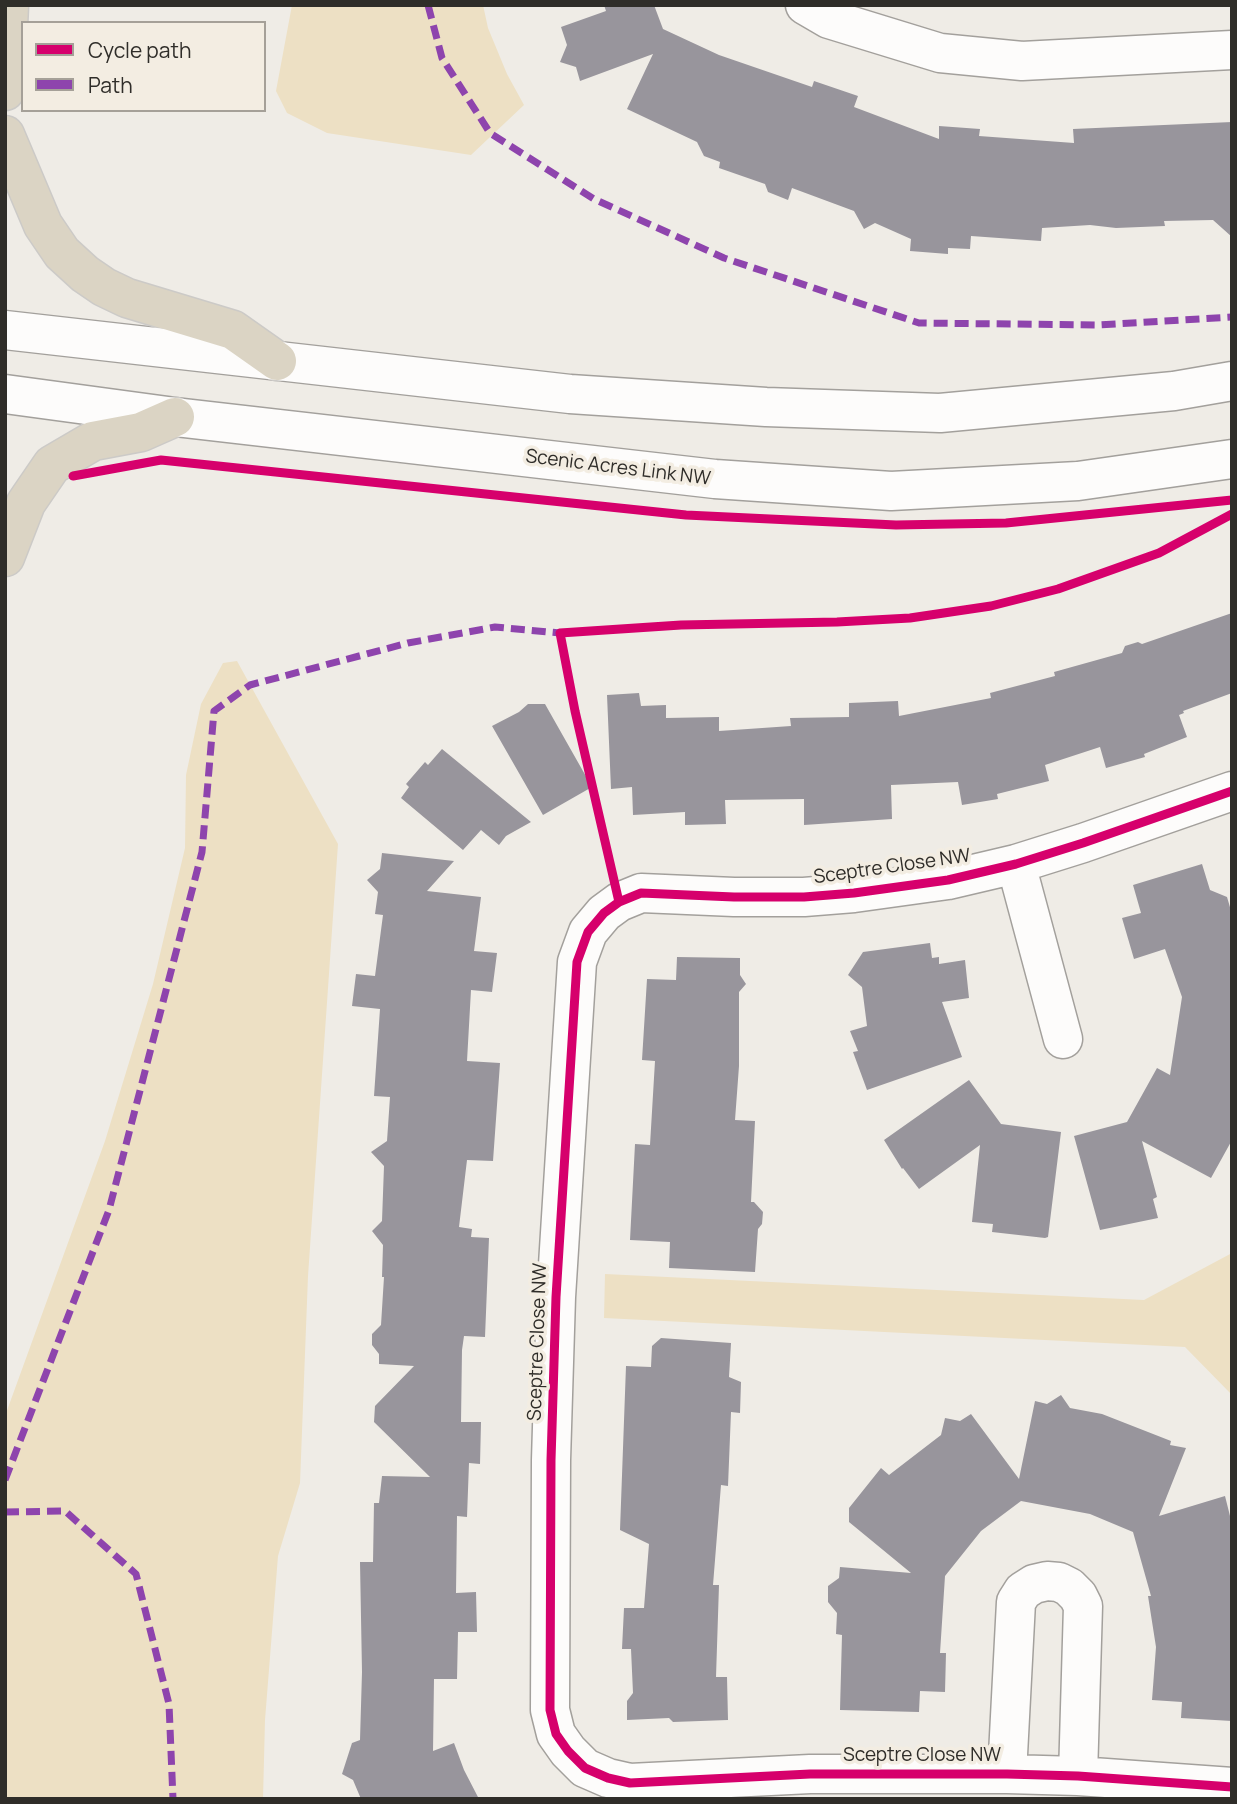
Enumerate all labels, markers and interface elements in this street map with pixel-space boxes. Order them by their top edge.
legend [21,21,266,112]
text: Cycle path [88,36,191,64]
text: Path [88,71,133,99]
street label: Scenic Acres Link NW [524,445,712,491]
street label: Sceptre Close NW [812,845,972,889]
street label: Sceptre Close NW [524,1263,552,1421]
street label: Sceptre Close NW [843,1745,1001,1767]

